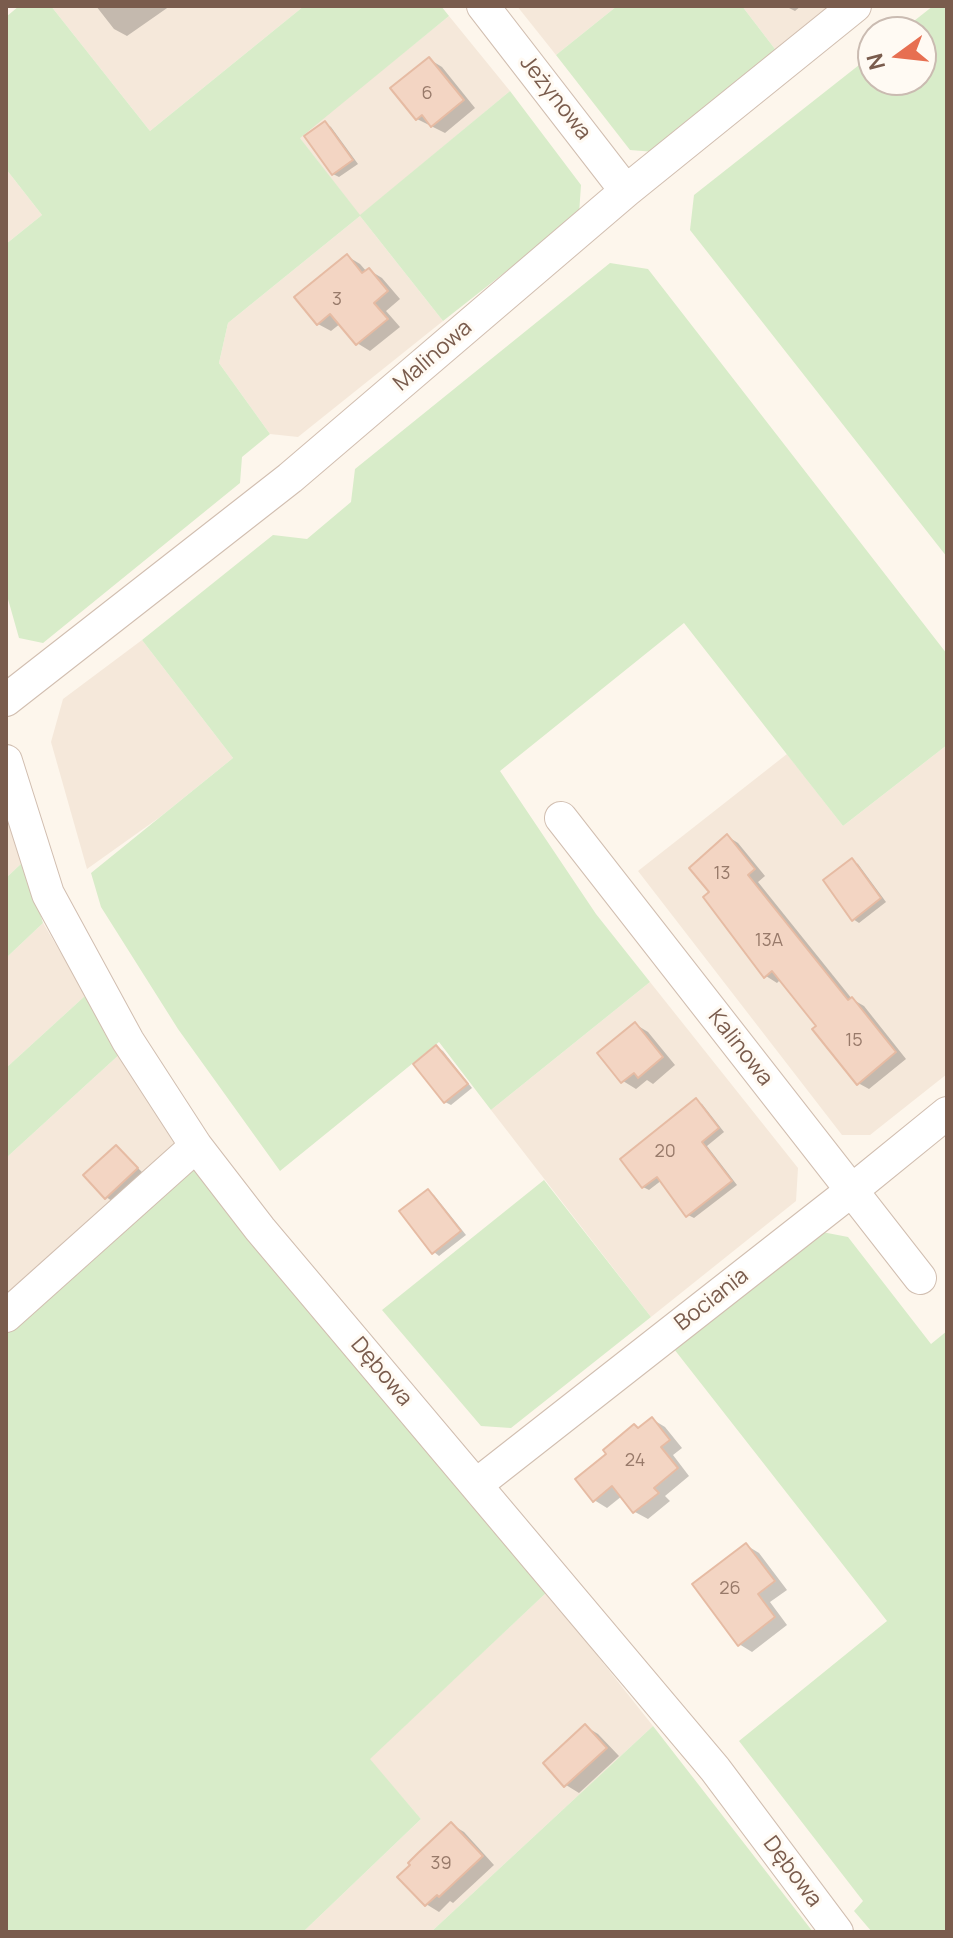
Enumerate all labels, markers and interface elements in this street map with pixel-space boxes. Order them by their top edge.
north arrow [857,16,937,96]
street label: Jeżynowa [514,50,596,146]
text: N [859,50,892,73]
house number: 6 [421,83,433,105]
house number: 3 [332,289,342,311]
street label: Malinowa [388,315,478,397]
house number: 13 [714,863,730,885]
house number: 13A [755,930,783,952]
street label: Kalinowa [702,1005,778,1091]
house number: 15 [845,1030,863,1052]
house number: 20 [654,1141,676,1163]
street label: Bociania [670,1263,754,1337]
street label: Dębowa [345,1332,417,1412]
house number: 24 [625,1450,645,1472]
house number: 26 [719,1578,741,1600]
street label: Dębowa [757,1831,827,1913]
house number: 39 [430,1853,452,1875]

